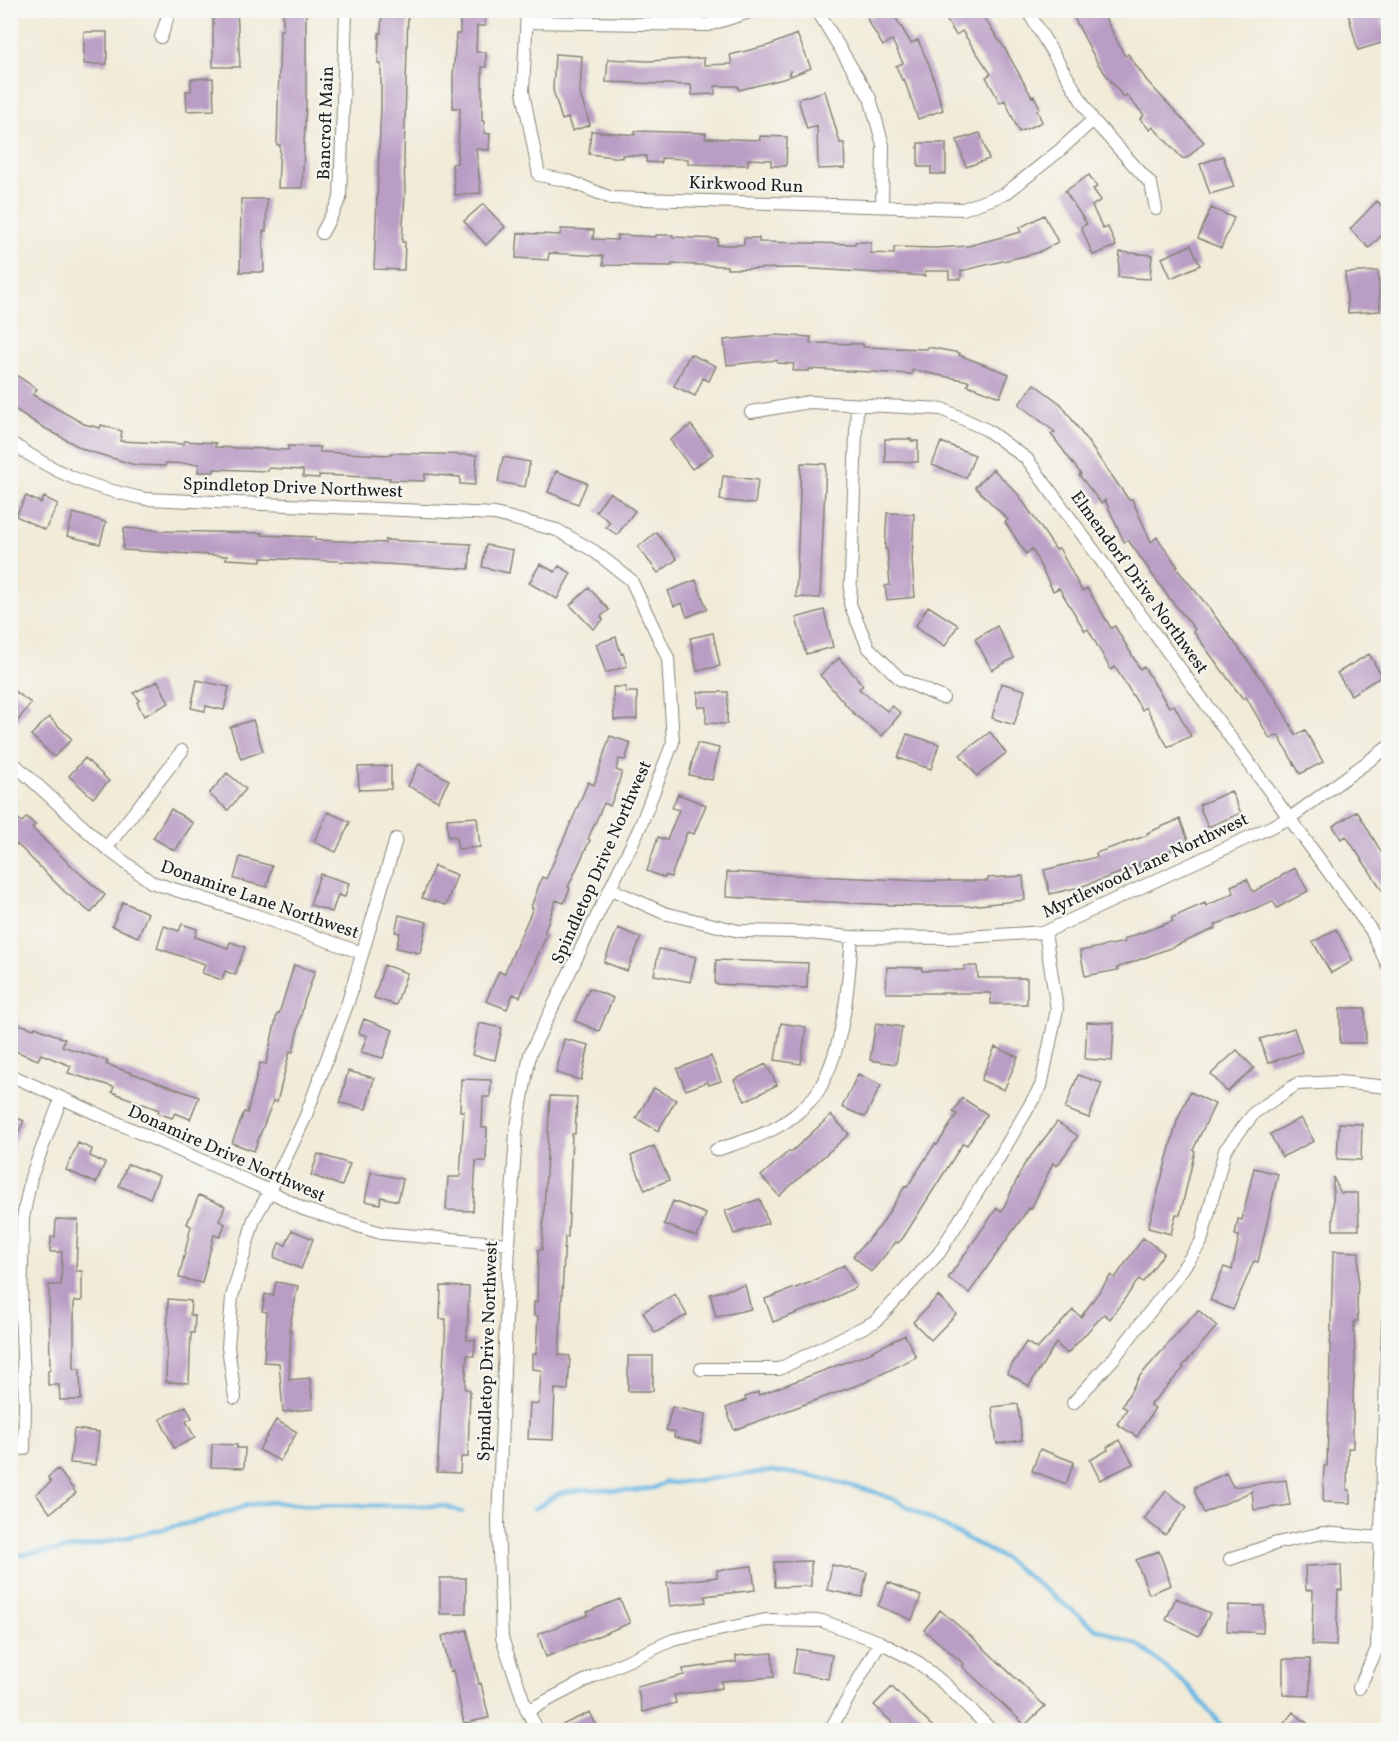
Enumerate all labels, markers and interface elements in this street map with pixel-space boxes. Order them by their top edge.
street label: Bancroft Main [312,65,341,180]
street label: Kirkwood Run [688,171,804,200]
street label: Spindletop Drive Northwest [182,472,404,505]
street label: Elmendorf Drive Northwest [1064,486,1214,680]
street label: Spindletop Drive Northwest [546,757,659,969]
street label: Myrtlewood Lane Northwest [1038,808,1253,925]
street label: Donamire Lane Northwest [157,855,362,946]
street label: Donamire Drive Northwest [124,1099,329,1209]
street label: Spindletop Drive Northwest [472,1240,505,1462]

